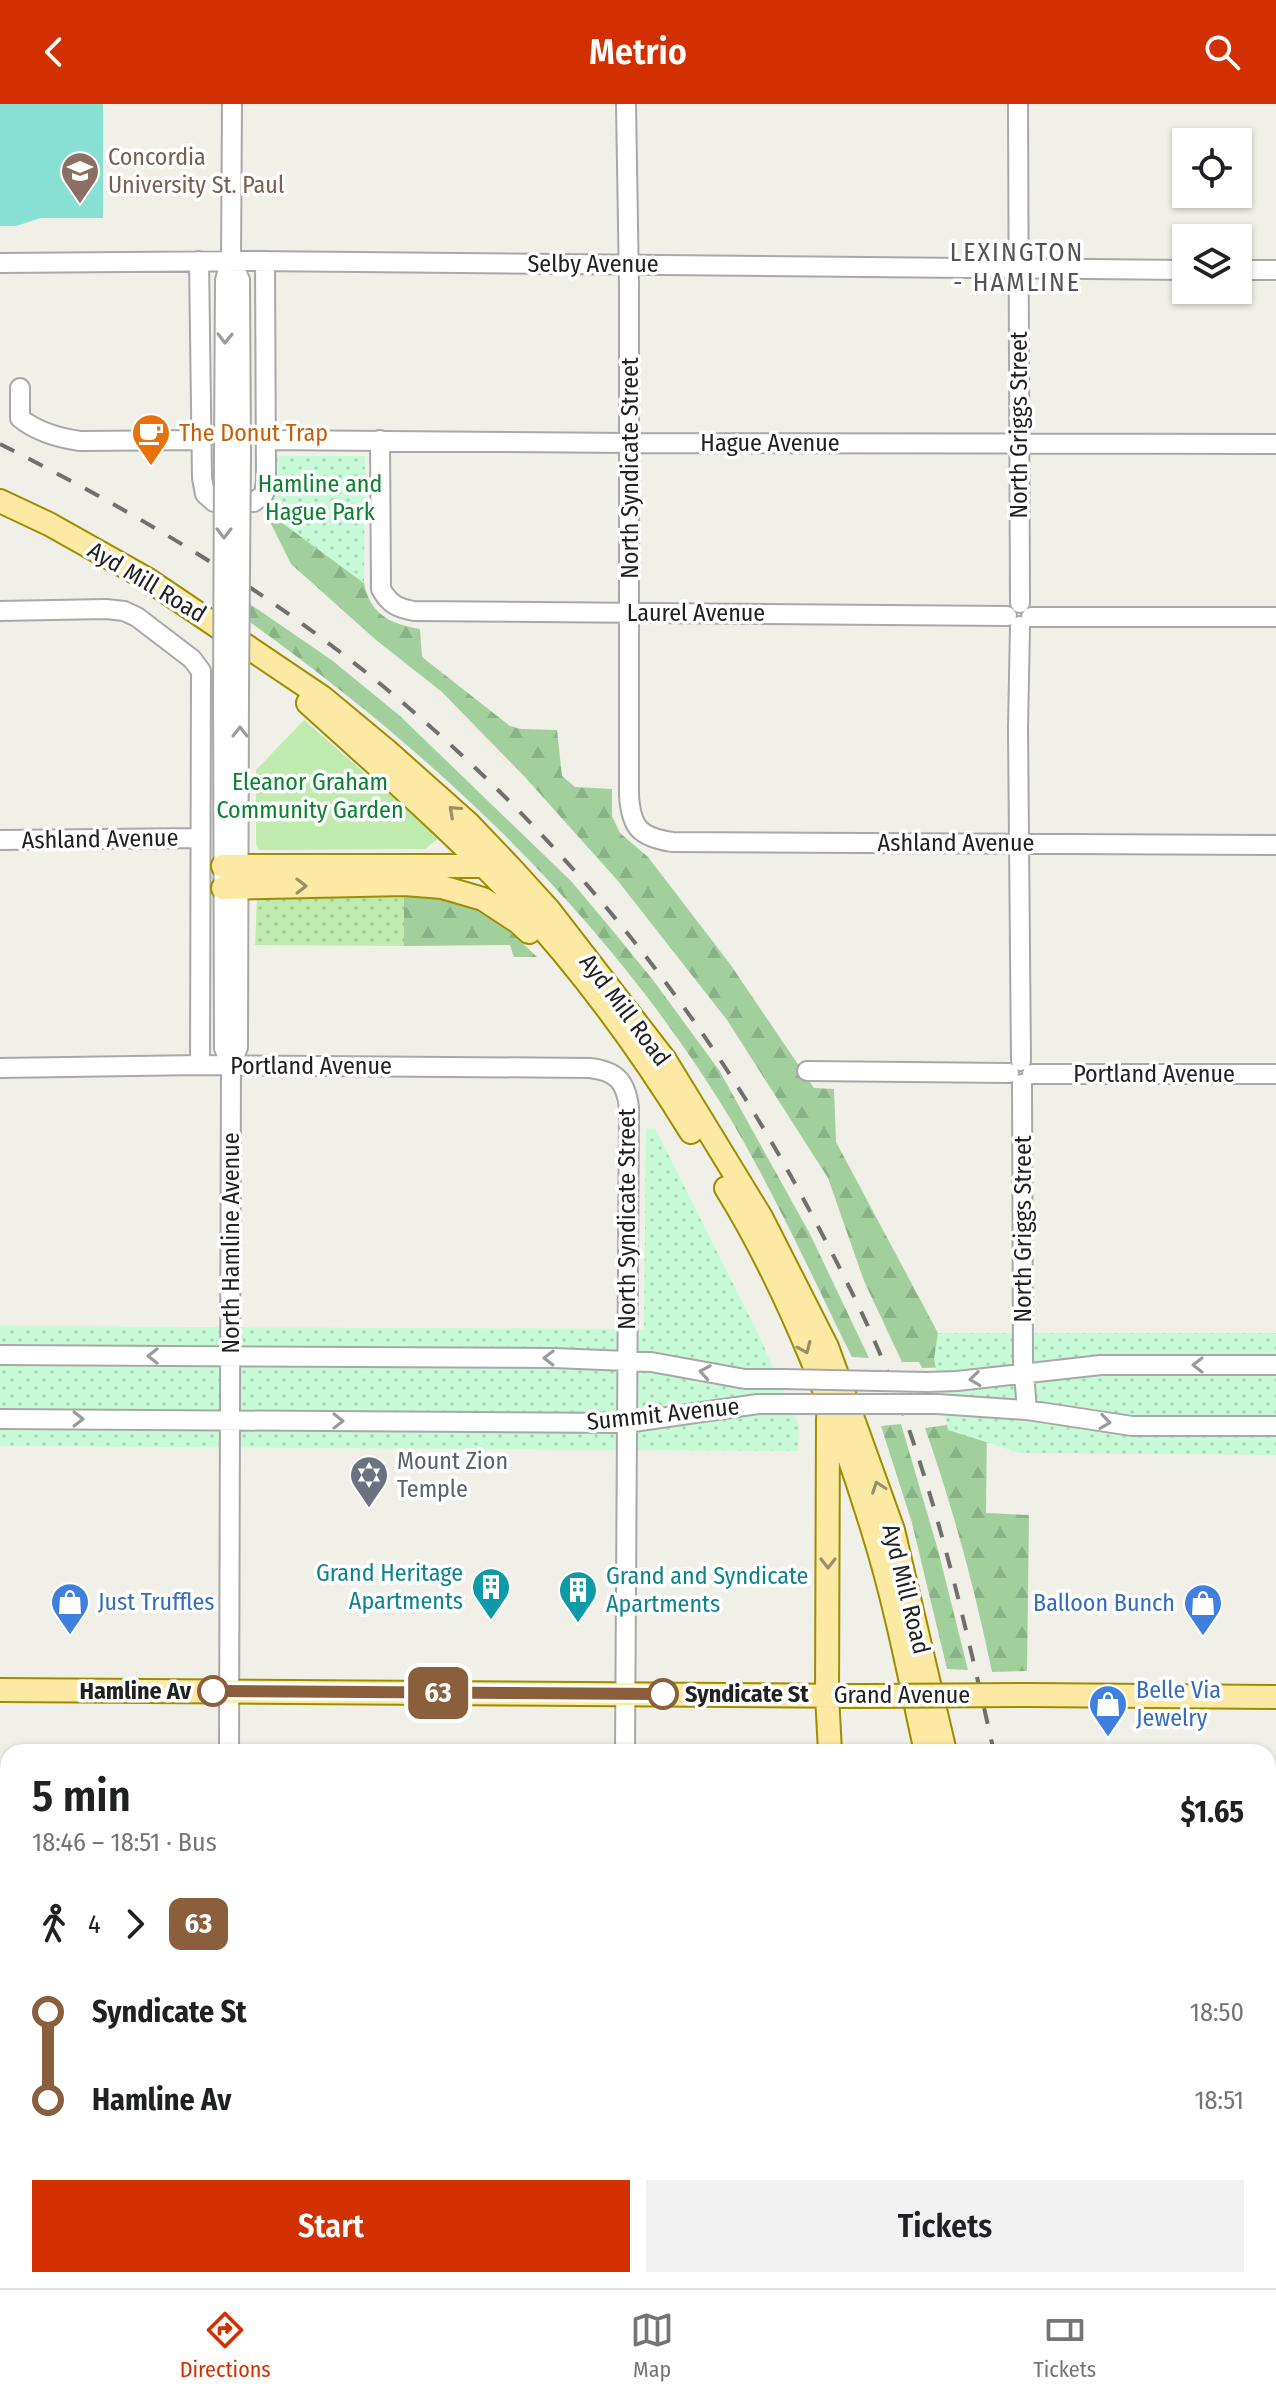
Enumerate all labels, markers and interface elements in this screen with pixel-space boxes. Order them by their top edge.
icon: back [32,30,76,74]
text: Metrio [589,30,687,74]
icon: search [1200,30,1244,74]
map controls [1172,128,1252,304]
button: locate [1172,128,1252,208]
place label: Concordia University St. Paul [108,143,284,199]
school or university icon: Concordia University St. Paul [59,150,101,205]
button: layers [1172,224,1252,304]
district label: LEXINGTON - HAMLINE [950,237,1084,298]
street label: Selby Avenue [527,250,659,278]
street label: North Griggs Street [1005,331,1033,519]
one-way arrow [216,332,234,345]
street label: North Syndicate Street [616,357,644,579]
cafe icon: The Donut Trap [130,412,172,467]
place label: The Donut Trap [179,419,328,447]
street label: Hague Avenue [700,429,840,457]
park label: Hamline and Hague Park [258,470,382,526]
one-way arrow [215,527,232,540]
street label: Ayd Mill Road [83,536,211,628]
street label: Laurel Avenue [627,599,765,627]
one-way arrow [231,725,249,738]
park label: Eleanor Graham Community Garden [216,768,404,824]
one-way arrow [449,805,463,820]
street label: Ashland Avenue [21,824,179,854]
street label: Ashland Avenue [878,829,1034,857]
one-way arrow [295,877,308,894]
street label: Ayd Mill Road [574,948,676,1072]
street label: Portland Avenue [230,1052,392,1080]
street label: Portland Avenue [1073,1060,1235,1088]
street label: North Syndicate Street [613,1108,641,1330]
street label: North Hamline Avenue [217,1132,245,1354]
street label: North Griggs Street [1009,1135,1037,1323]
one-way arrow [795,1340,812,1354]
one-way arrow [146,1347,159,1365]
one-way arrow [542,1349,555,1367]
one-way arrow [1191,1356,1204,1374]
one-way arrow [699,1365,712,1382]
one-way arrow [968,1370,982,1387]
street label: Summit Avenue [585,1392,741,1436]
one-way arrow [72,1410,85,1428]
one-way arrow [332,1412,345,1430]
one-way arrow [1098,1413,1111,1430]
place label: Mount Zion Temple [397,1447,508,1503]
synagogue icon: Mount Zion Temple [348,1454,390,1509]
one-way arrow [871,1480,887,1494]
street label: Ayd Mill Road [876,1521,936,1657]
one-way arrow [819,1557,837,1570]
place label: Grand Heritage Apartments [316,1559,463,1615]
place label: Grand and Syndicate Apartments [606,1562,808,1618]
building icon: Grand Heritage Apartments [470,1566,512,1621]
building icon: Grand and Syndicate Apartments [557,1569,599,1624]
shop icon: Just Truffles [49,1581,91,1636]
shop icon: Balloon Bunch [1182,1582,1224,1637]
place label: Just Truffles [98,1588,215,1616]
place label: Balloon Bunch [1033,1589,1175,1617]
line badge: 63 [402,1667,474,1719]
marker: Hamline Av [198,1676,228,1706]
text: 63 [424,1676,452,1709]
place label: Belle Via Jewelry [1136,1676,1221,1732]
place label: Hamline Av [79,1677,192,1705]
marker: Syndicate St [648,1679,678,1709]
place label: Syndicate St [685,1680,809,1708]
street label: Grand Avenue [834,1681,970,1709]
shop icon: Belle Via Jewelry [1087,1683,1129,1738]
text: 5 min [32,1770,131,1823]
text: $1.65 [1181,1794,1244,1830]
text: 18:46 – 18:51 · Bus [32,1827,217,1858]
icon: walk [32,1902,76,1946]
icon: forward [113,1902,157,1946]
text: 63 [185,1907,212,1940]
text: 4 [88,1909,101,1940]
text: Syndicate St [92,1994,247,2030]
text: 18:50 [1190,1997,1244,2028]
text: Hamline Av [92,2082,231,2118]
text: 18:51 [1194,2085,1244,2116]
button: Start [32,2180,630,2272]
button: Tickets [646,2180,1244,2272]
tab: Directions [180,2308,271,2383]
tab: Map [630,2308,674,2383]
tab: Tickets [1034,2308,1096,2383]

